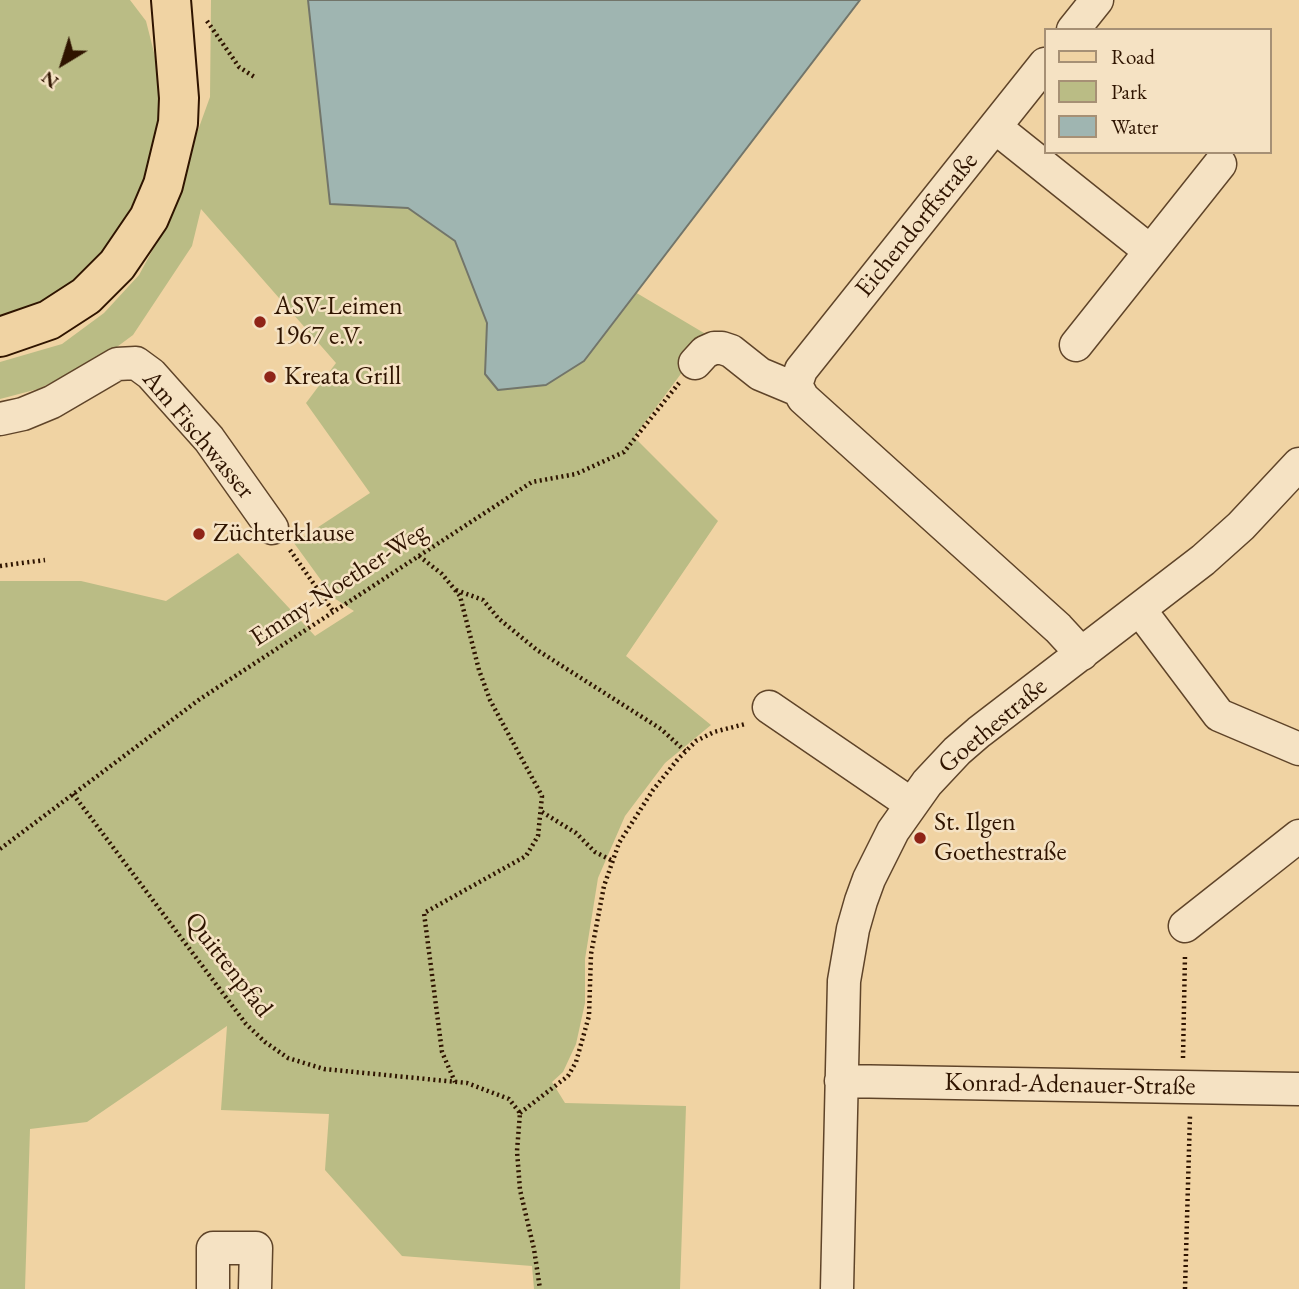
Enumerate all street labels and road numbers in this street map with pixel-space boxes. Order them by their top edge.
street label: Eichendorffstraße [849,146,985,304]
street label: Am Fischwasser [135,364,261,506]
street label: Emmy-Noether-Weg [245,516,433,654]
street label: Goethestraße [932,671,1054,781]
street label: Quittenpfad [177,906,279,1024]
street label: Konrad-Adenauer-Straße [944,1067,1196,1103]

